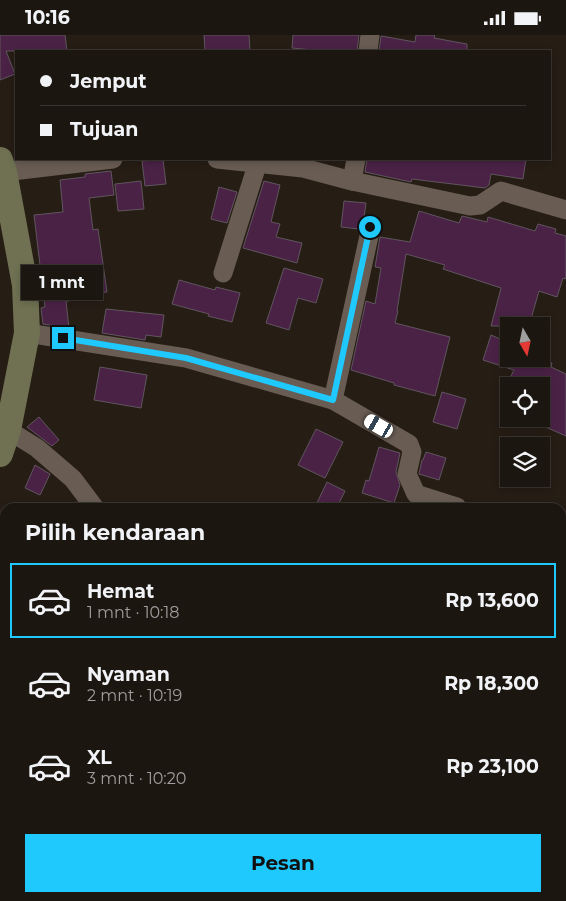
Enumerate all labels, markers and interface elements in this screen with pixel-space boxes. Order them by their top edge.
text: 10:16 [25,6,70,29]
text: Jemput [70,70,147,93]
text: Tujuan [70,118,138,141]
route start [359,216,381,238]
callout: 1 mnt [22,265,104,301]
text: 1 mnt [39,273,85,292]
north arrow [500,317,550,367]
map controls [500,317,550,487]
route end [52,327,74,349]
button: locate [500,377,550,427]
car [362,412,395,440]
button: layers [500,437,550,487]
text: Pilih kendaraan [25,519,205,546]
icon: car [27,578,72,623]
text: Hemat [87,580,154,603]
text: Rp 13,600 [445,589,539,612]
text: 1 mnt · 10:18 [87,603,179,622]
icon: car [27,661,72,706]
text: Nyaman [87,663,170,686]
text: Rp 18,300 [444,672,539,695]
text: 2 mnt · 10:19 [87,686,182,705]
icon: car [27,744,72,789]
text: XL [87,746,112,769]
text: Rp 23,100 [446,755,539,778]
text: 3 mnt · 10:20 [87,769,186,788]
button: Pesan [25,834,541,892]

